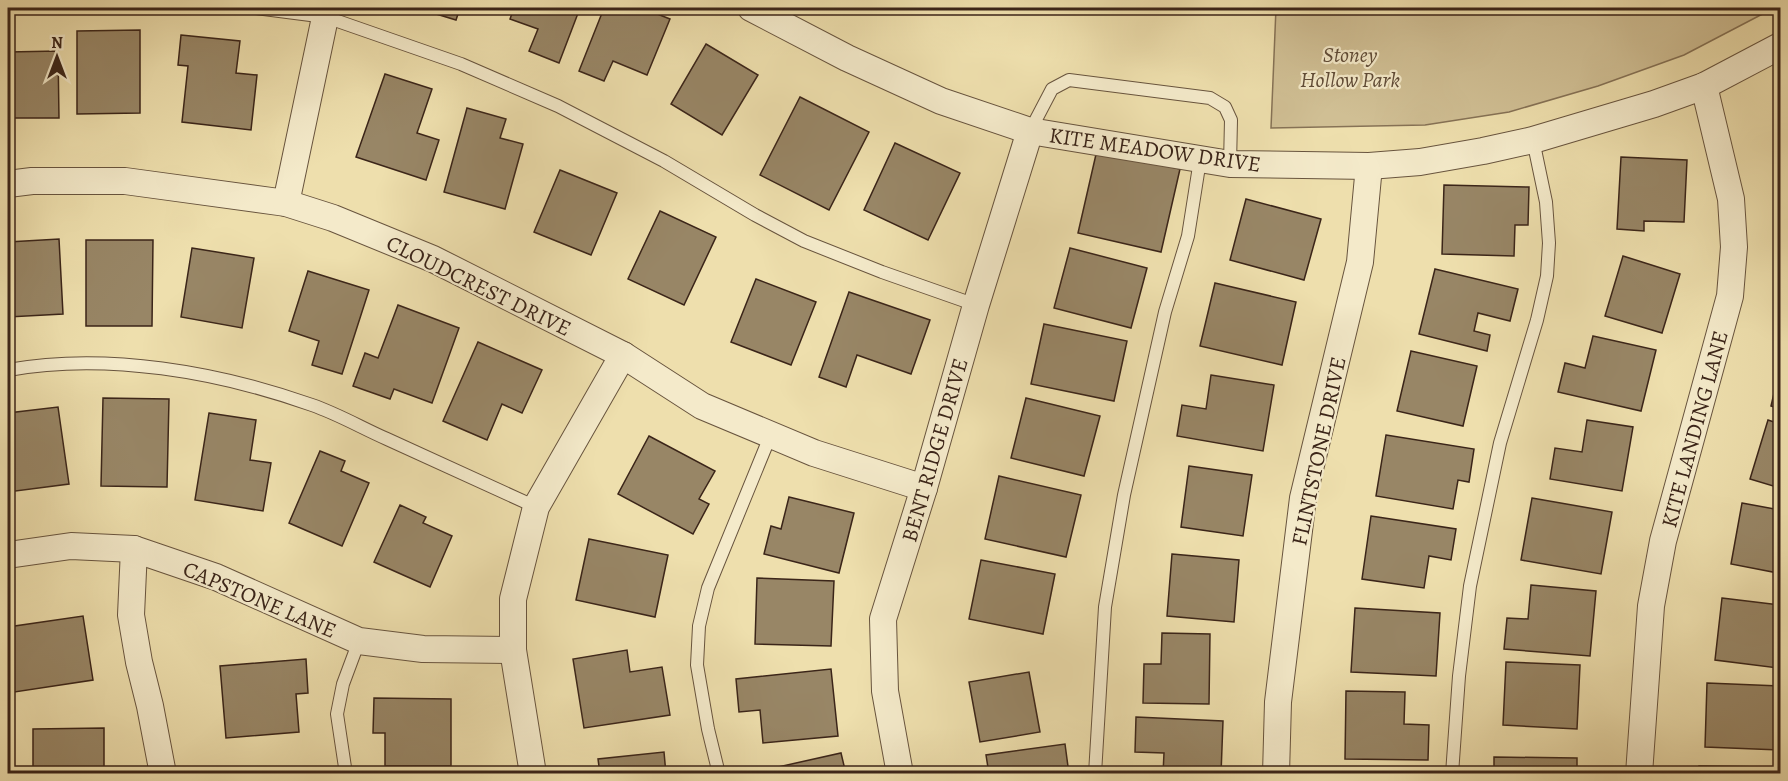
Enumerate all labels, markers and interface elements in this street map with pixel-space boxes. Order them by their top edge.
north arrow [27,27,87,87]
text: N [51,32,63,54]
park label: Stoney Hollow Park [1300,40,1400,95]
street label: KITE MEADOW DRIVE [1047,120,1263,180]
street label: CLOUDCREST DRIVE [381,228,576,344]
street label: KITE LANDING LANE [1654,327,1736,531]
street label: FLINTSTONE DRIVE [1284,354,1354,548]
street label: BENT RIDGE DRIVE [894,355,976,546]
street label: CAPSTONE LANE [178,554,341,646]

